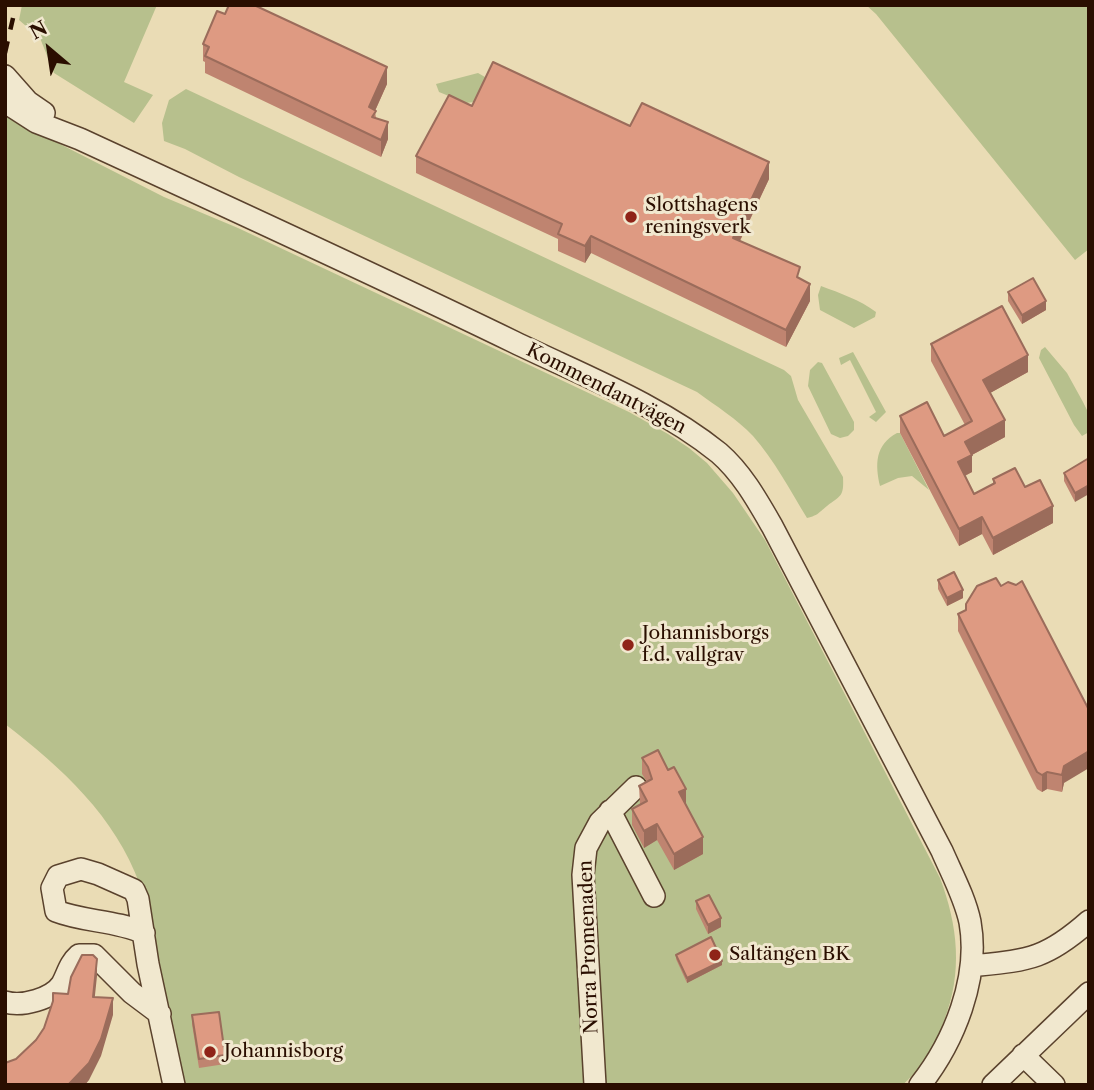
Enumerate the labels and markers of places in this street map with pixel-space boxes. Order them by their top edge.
place label: Slottshagens reningsverk [645,195,758,239]
marker: Slottshagens reningsverk [623,209,639,225]
place label: Johannisborgs f.d. vallgrav [642,623,769,667]
marker: Johannisborgs f.d. vallgrav [620,637,636,653]
place label: Saltängen BK [729,944,850,966]
marker: Saltängen BK [707,947,723,963]
place label: Johannisborg [224,1041,343,1063]
marker: Johannisborg [202,1044,218,1060]

